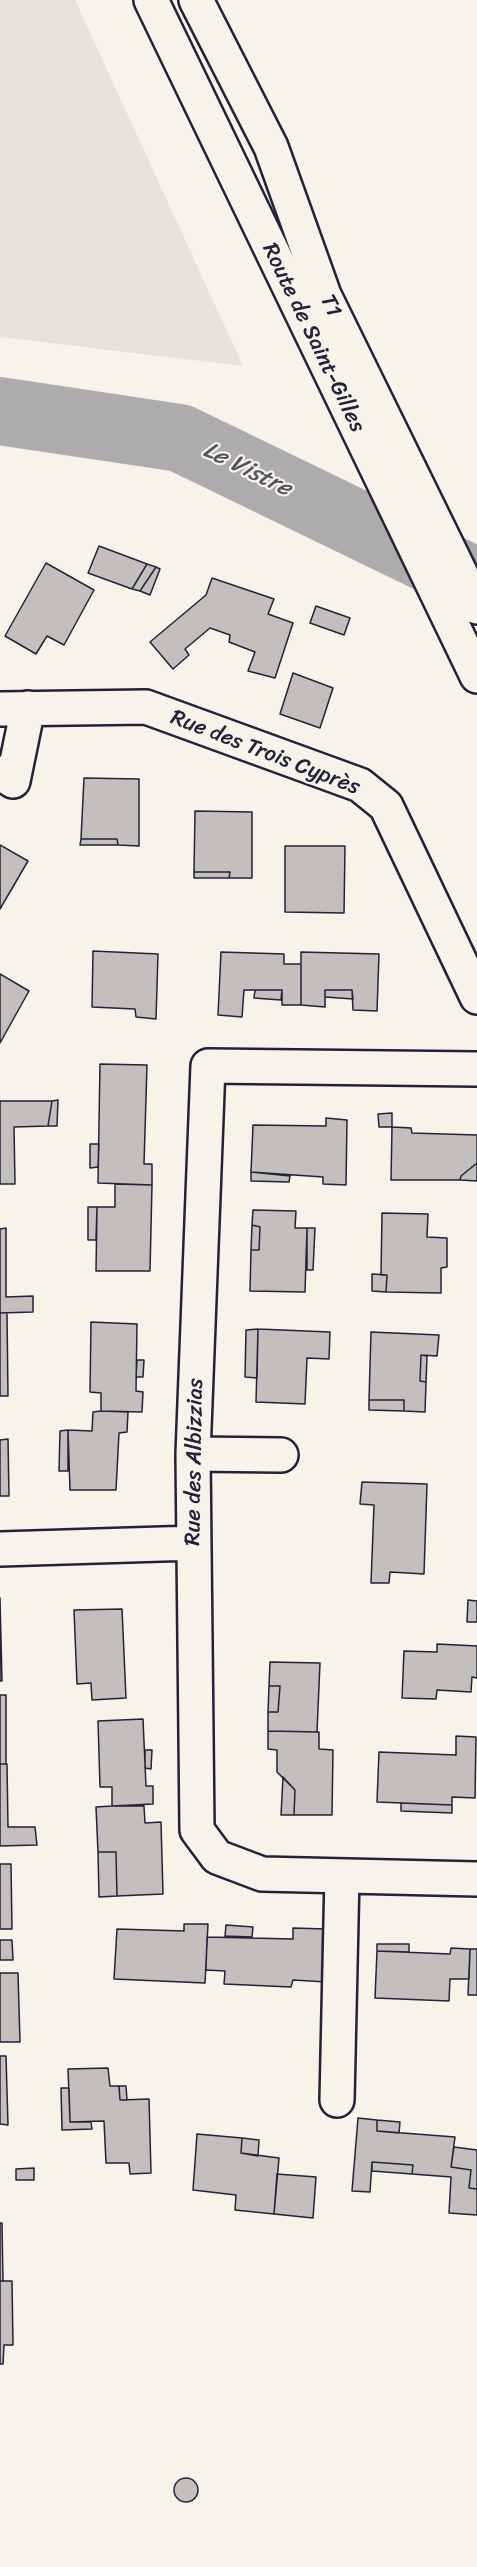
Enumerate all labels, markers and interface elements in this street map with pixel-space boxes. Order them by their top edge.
street label: Route de Saint-Gilles [256,239,370,437]
street label: T1 [313,291,347,321]
water label: Le Vistre [198,436,296,504]
street label: Rue des Trois Cyprès [167,705,363,801]
street label: Rue des Albizzias [180,1378,210,1546]

